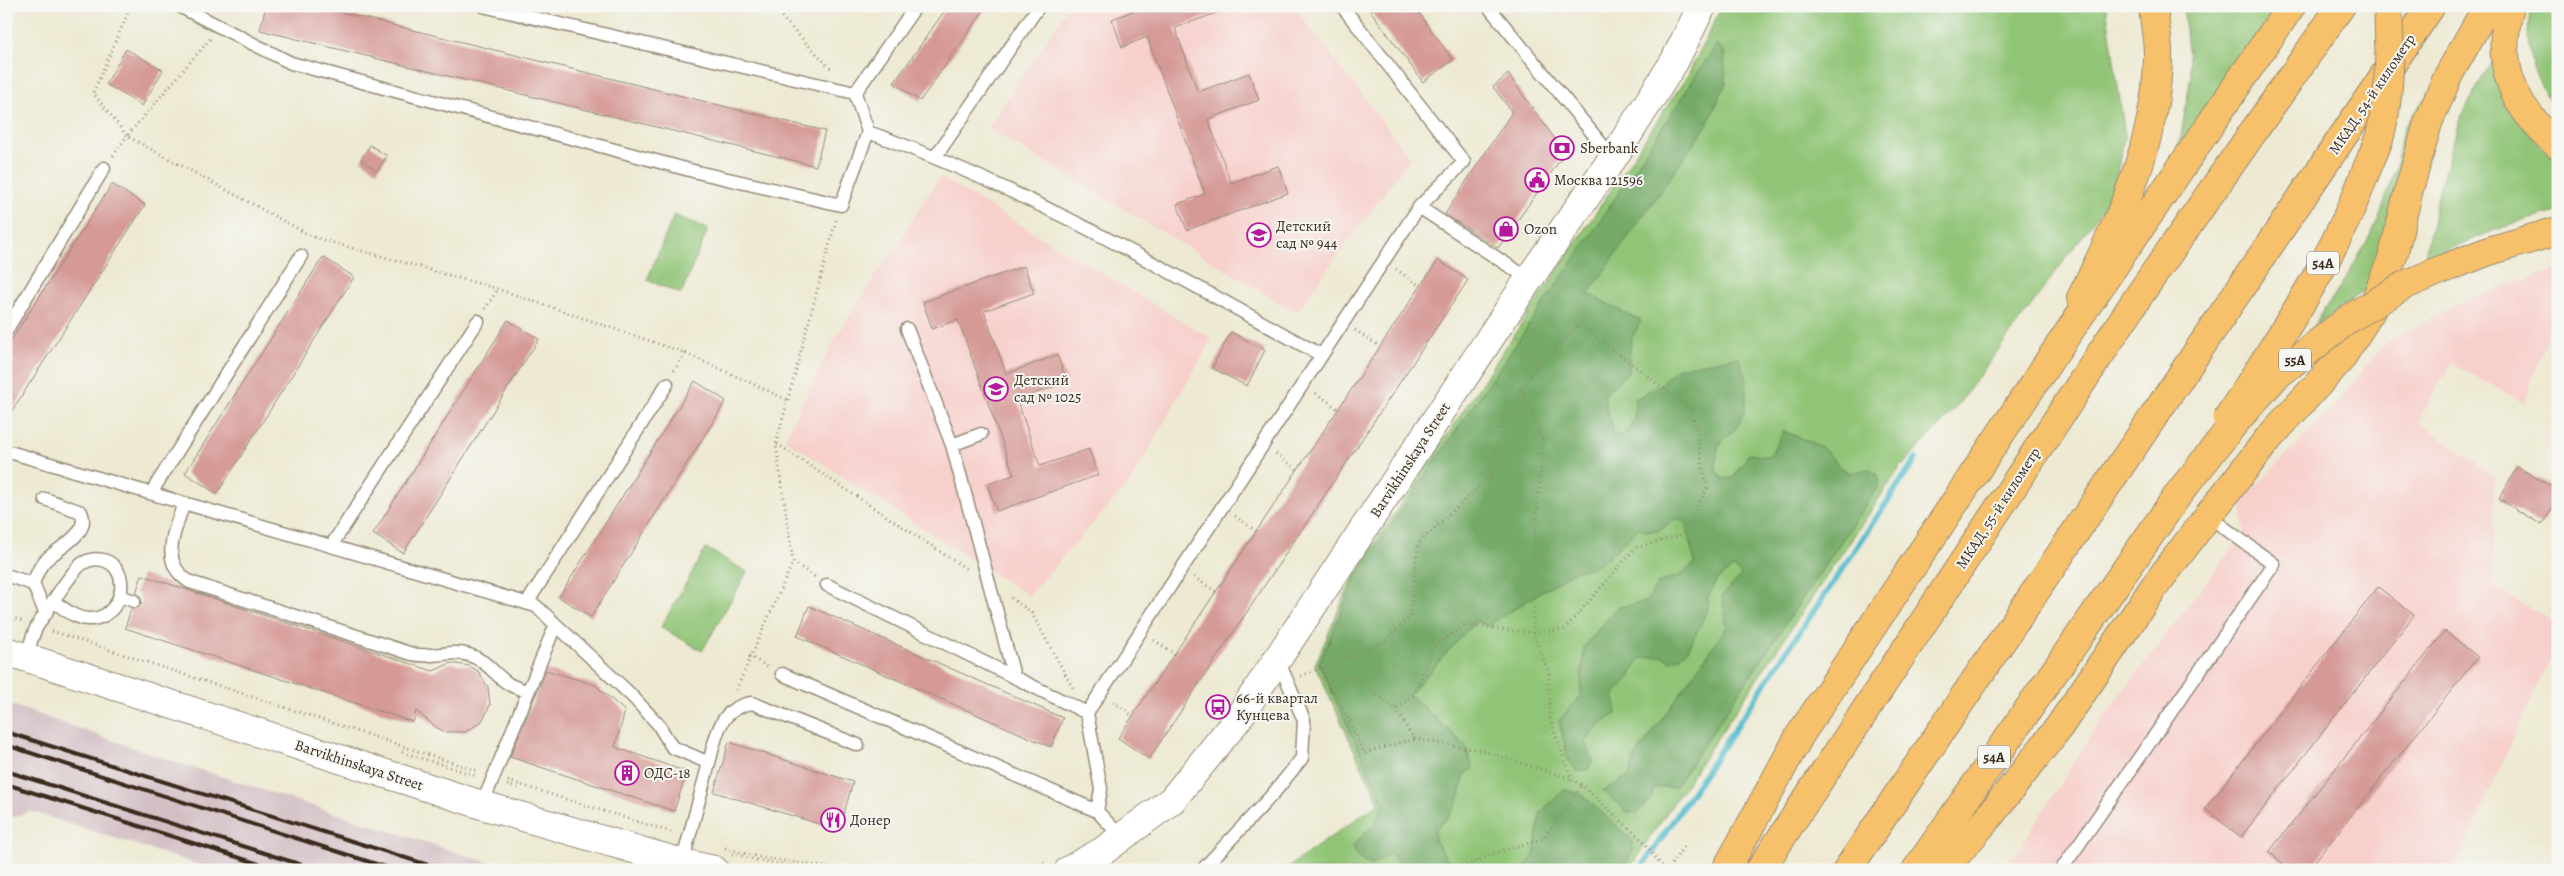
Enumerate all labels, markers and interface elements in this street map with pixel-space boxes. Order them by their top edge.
street label: МКАД, 54-й километр [2324,30,2420,158]
bank icon: Sberbank [1549,135,1575,161]
place label: Sberbank [1580,138,1639,158]
public building icon: Москва 121596 [1524,167,1550,193]
place label: Москва 121596 [1554,170,1643,190]
place label: Детский сад № 944 [1276,216,1337,253]
shop icon: Ozon [1493,216,1519,242]
place label: Ozon [1524,219,1557,239]
school or university icon: Детский сад № 944 [1246,222,1272,248]
road number: 54А [2307,252,2339,274]
road number: 55А [2279,348,2311,372]
place label: Детский сад № 1025 [1014,370,1082,407]
school or university icon: Детский сад № 1025 [983,376,1009,402]
street label: Barvikhinskaya Street [1365,398,1455,522]
street label: МКАД, 55-й километр [1951,443,2045,573]
place label: 66-й квартал Кунцева [1236,688,1318,725]
bus stop icon: 66-й квартал Кунцева [1205,694,1231,720]
street label: Barvikhinskaya Street [292,735,426,795]
road number: 54А [1978,746,2010,769]
building icon: ОДС-18 [614,760,640,786]
place label: ОДС-18 [644,763,691,783]
restaurant icon: Донер [820,807,846,833]
place label: Донер [850,810,891,830]

